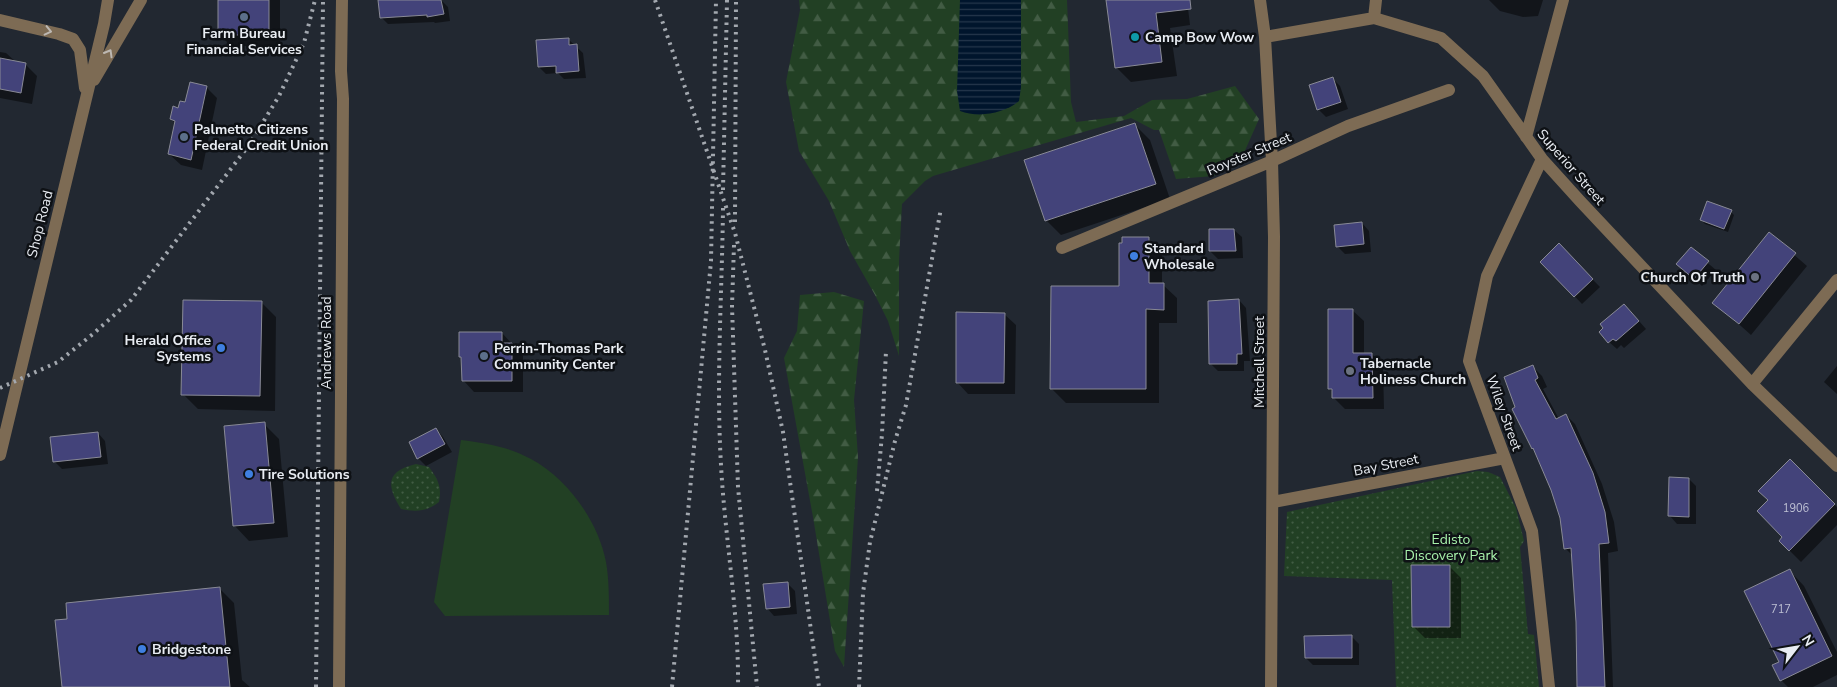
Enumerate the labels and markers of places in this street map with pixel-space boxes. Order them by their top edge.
marker: Farm Bureau Financial Services [238,11,250,23]
place label: Farm Bureau Financial Services [186,24,302,59]
place label: Camp Bow Wow [1145,28,1254,47]
marker: Camp Bow Wow [1129,31,1141,43]
place label: Palmetto Citizens Federal Credit Union [194,120,328,155]
marker: Palmetto Citizens Federal Credit Union [178,131,190,143]
place label: Standard Wholesale [1144,239,1215,274]
marker: Standard Wholesale [1128,250,1140,262]
place label: Church Of Truth [1641,268,1745,287]
marker: Church Of Truth [1749,271,1761,283]
place label: Herald Office Systems [125,331,211,366]
place label: Perrin-Thomas Park Community Center [494,339,624,374]
marker: Herald Office Systems [215,342,227,354]
marker: Perrin-Thomas Park Community Center [478,350,490,362]
place label: Tabernacle Holiness Church [1360,354,1466,389]
marker: Tabernacle Holiness Church [1344,365,1356,377]
place label: Tire Solutions [259,465,350,484]
marker: Tire Solutions [243,468,255,480]
place label: Bridgestone [152,640,231,659]
marker: Bridgestone [136,643,148,655]

